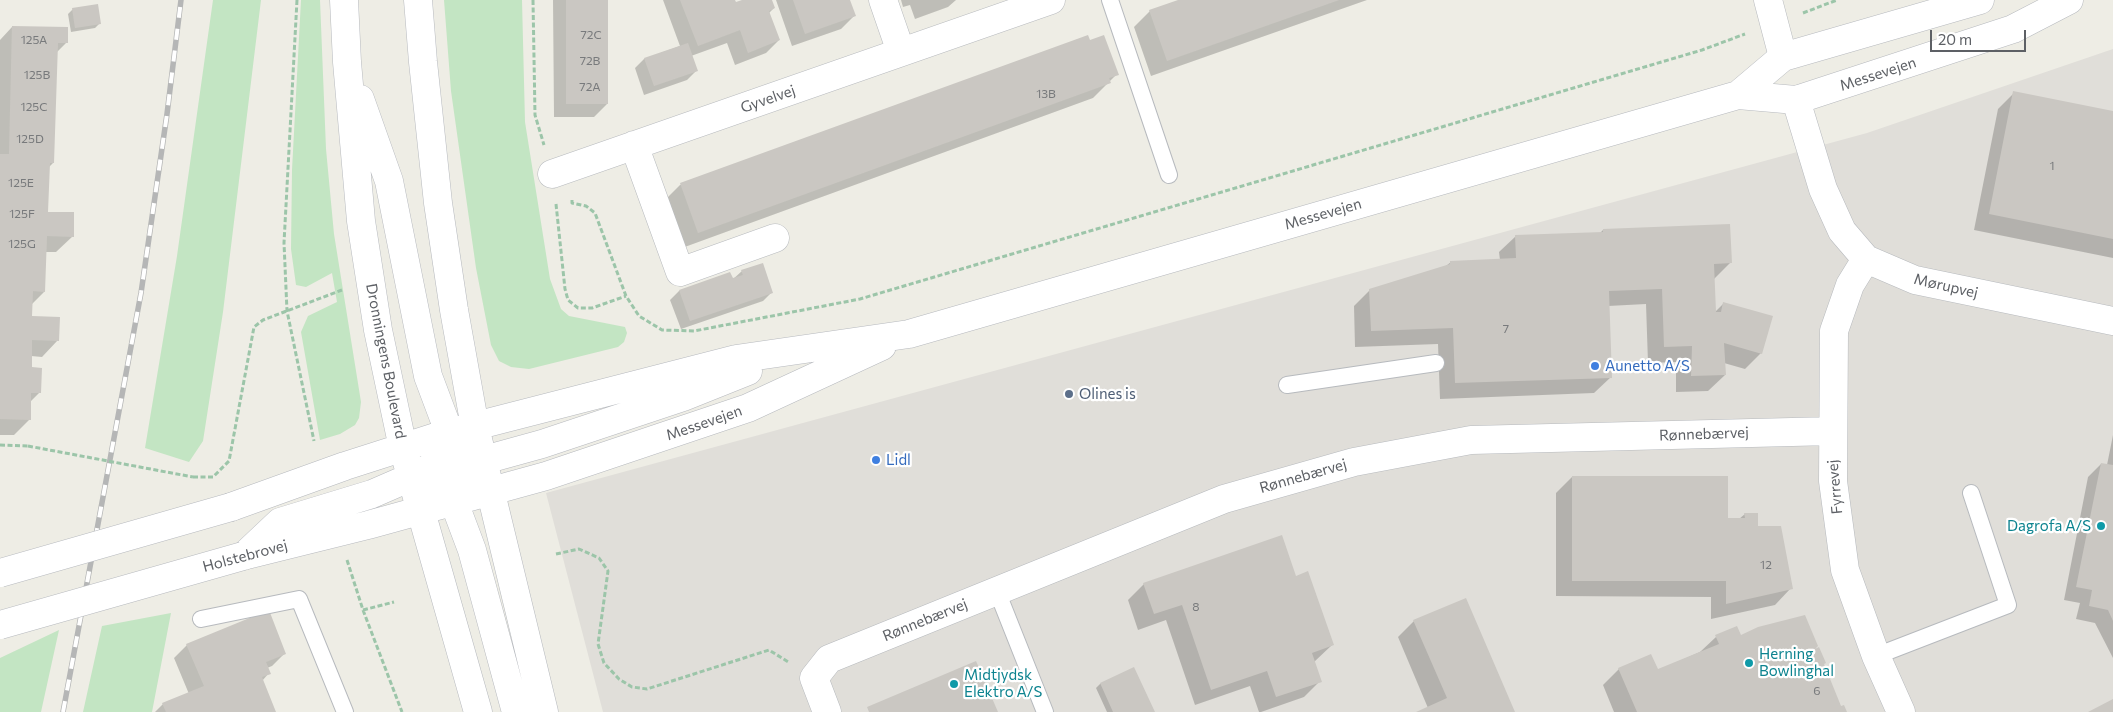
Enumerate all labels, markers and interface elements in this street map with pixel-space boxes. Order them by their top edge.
scale bar [1933,20,2029,52]
house number: 72C [580,28,602,42]
text: 20 m [1938,30,1972,48]
house number: 125A [21,33,47,47]
street label: Messevejen [1838,53,1918,95]
house number: 72B [580,54,600,68]
house number: 125B [24,68,50,82]
house number: 72A [579,80,601,94]
street label: Gyvelvej [738,81,798,117]
house number: 13B [1036,87,1056,101]
house number: 125C [21,100,47,114]
house number: 125D [16,132,44,146]
house number: 1 [2049,159,2055,173]
house number: 125E [8,176,34,190]
street label: Messevejen [1282,194,1364,234]
house number: 125F [9,207,35,221]
house number: 125G [8,237,36,251]
street label: Mørupvej [1912,270,1980,302]
street label: Dronningens Boulevard [362,282,410,440]
house number: 7 [1503,322,1509,336]
place label: Aunetto A/S [1605,357,1690,375]
marker: Aunetto A/S [1589,360,1601,372]
place label: Olines is [1079,385,1136,403]
marker: Olines is [1063,388,1075,400]
street label: Messevejen [664,402,744,444]
street label: Rønnebærvej [1659,423,1749,445]
place label: Lidl [886,451,911,469]
marker: Lidl [870,454,882,466]
street label: Rønnebærvej [1257,455,1349,497]
street label: Fyrrevej [1824,459,1846,515]
place label: Dagrofa A/S [2007,517,2091,535]
marker: Dagrofa A/S [2095,520,2107,532]
street label: Holstebrovej [201,536,289,576]
house number: 12 [1760,558,1772,572]
street label: Rønnebærvej [880,595,970,645]
house number: 8 [1192,600,1200,614]
place label: Herning Bowlinghal [1759,645,1834,680]
marker: Herning Bowlinghal [1743,657,1755,669]
place label: Midtjydsk Elektro A/S [964,666,1042,701]
marker: Midtjydsk Elektro A/S [948,678,960,690]
house number: 6 [1813,684,1821,698]

